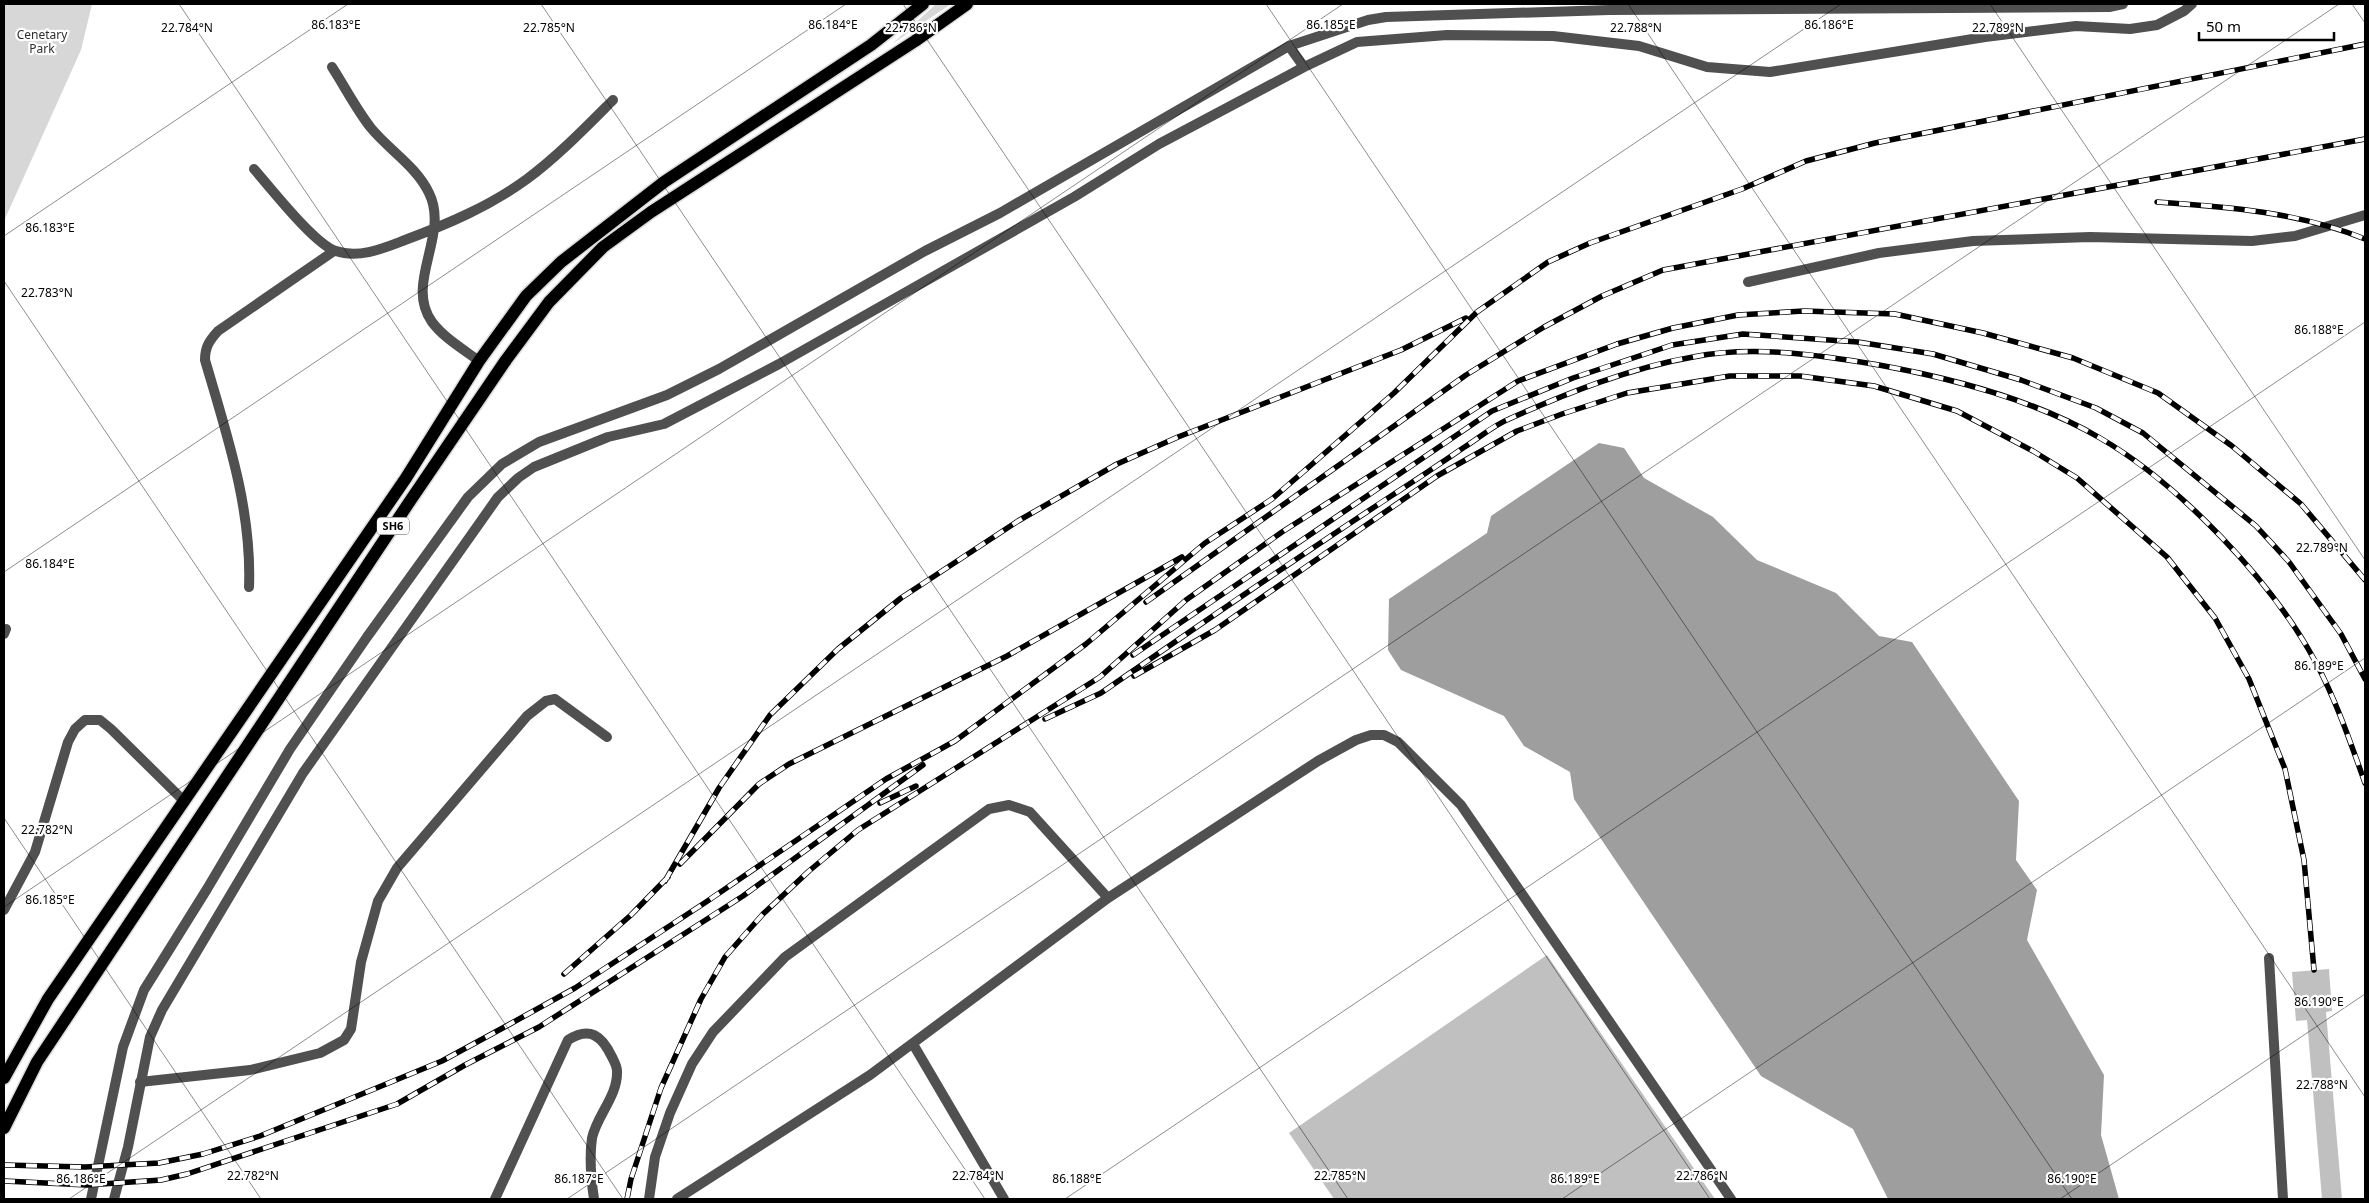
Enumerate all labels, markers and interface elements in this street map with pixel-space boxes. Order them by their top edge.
scale bar [2199,10,2334,42]
text: 86.183°E [311,16,361,33]
text: 86.184°E [808,16,858,33]
text: 86.185°E [1306,16,1356,33]
text: 86.186°E [1804,16,1854,33]
text: 50 m [2206,16,2241,36]
text: 22.784°N [161,19,213,36]
text: 22.785°N [523,19,575,36]
text: 22.786°N [885,19,937,36]
text: 22.788°N [1610,19,1662,36]
text: 22.789°N [1972,19,2024,36]
park label: Cenetary Park [17,26,68,57]
text: 86.183°E [25,219,75,236]
text: 22.783°N [21,284,73,301]
text: 86.188°E [2294,321,2344,338]
road number: SH6 [377,518,409,534]
text: 22.789°N [2296,539,2348,556]
text: 86.184°E [25,555,75,572]
text: 86.189°E [2294,657,2344,674]
text: 22.782°N [21,821,73,838]
text: 86.185°E [25,891,75,908]
text: 86.190°E [2294,993,2344,1010]
text: 22.788°N [2296,1076,2348,1093]
text: 22.782°N [227,1167,279,1184]
text: 22.784°N [952,1167,1004,1184]
text: 22.785°N [1314,1167,1366,1184]
text: 22.786°N [1676,1167,1728,1184]
text: 86.186°E [56,1170,106,1187]
text: 86.187°E [554,1170,604,1187]
text: 86.188°E [1052,1170,1102,1187]
text: 86.189°E [1550,1170,1600,1187]
text: 86.190°E [2047,1170,2097,1187]

